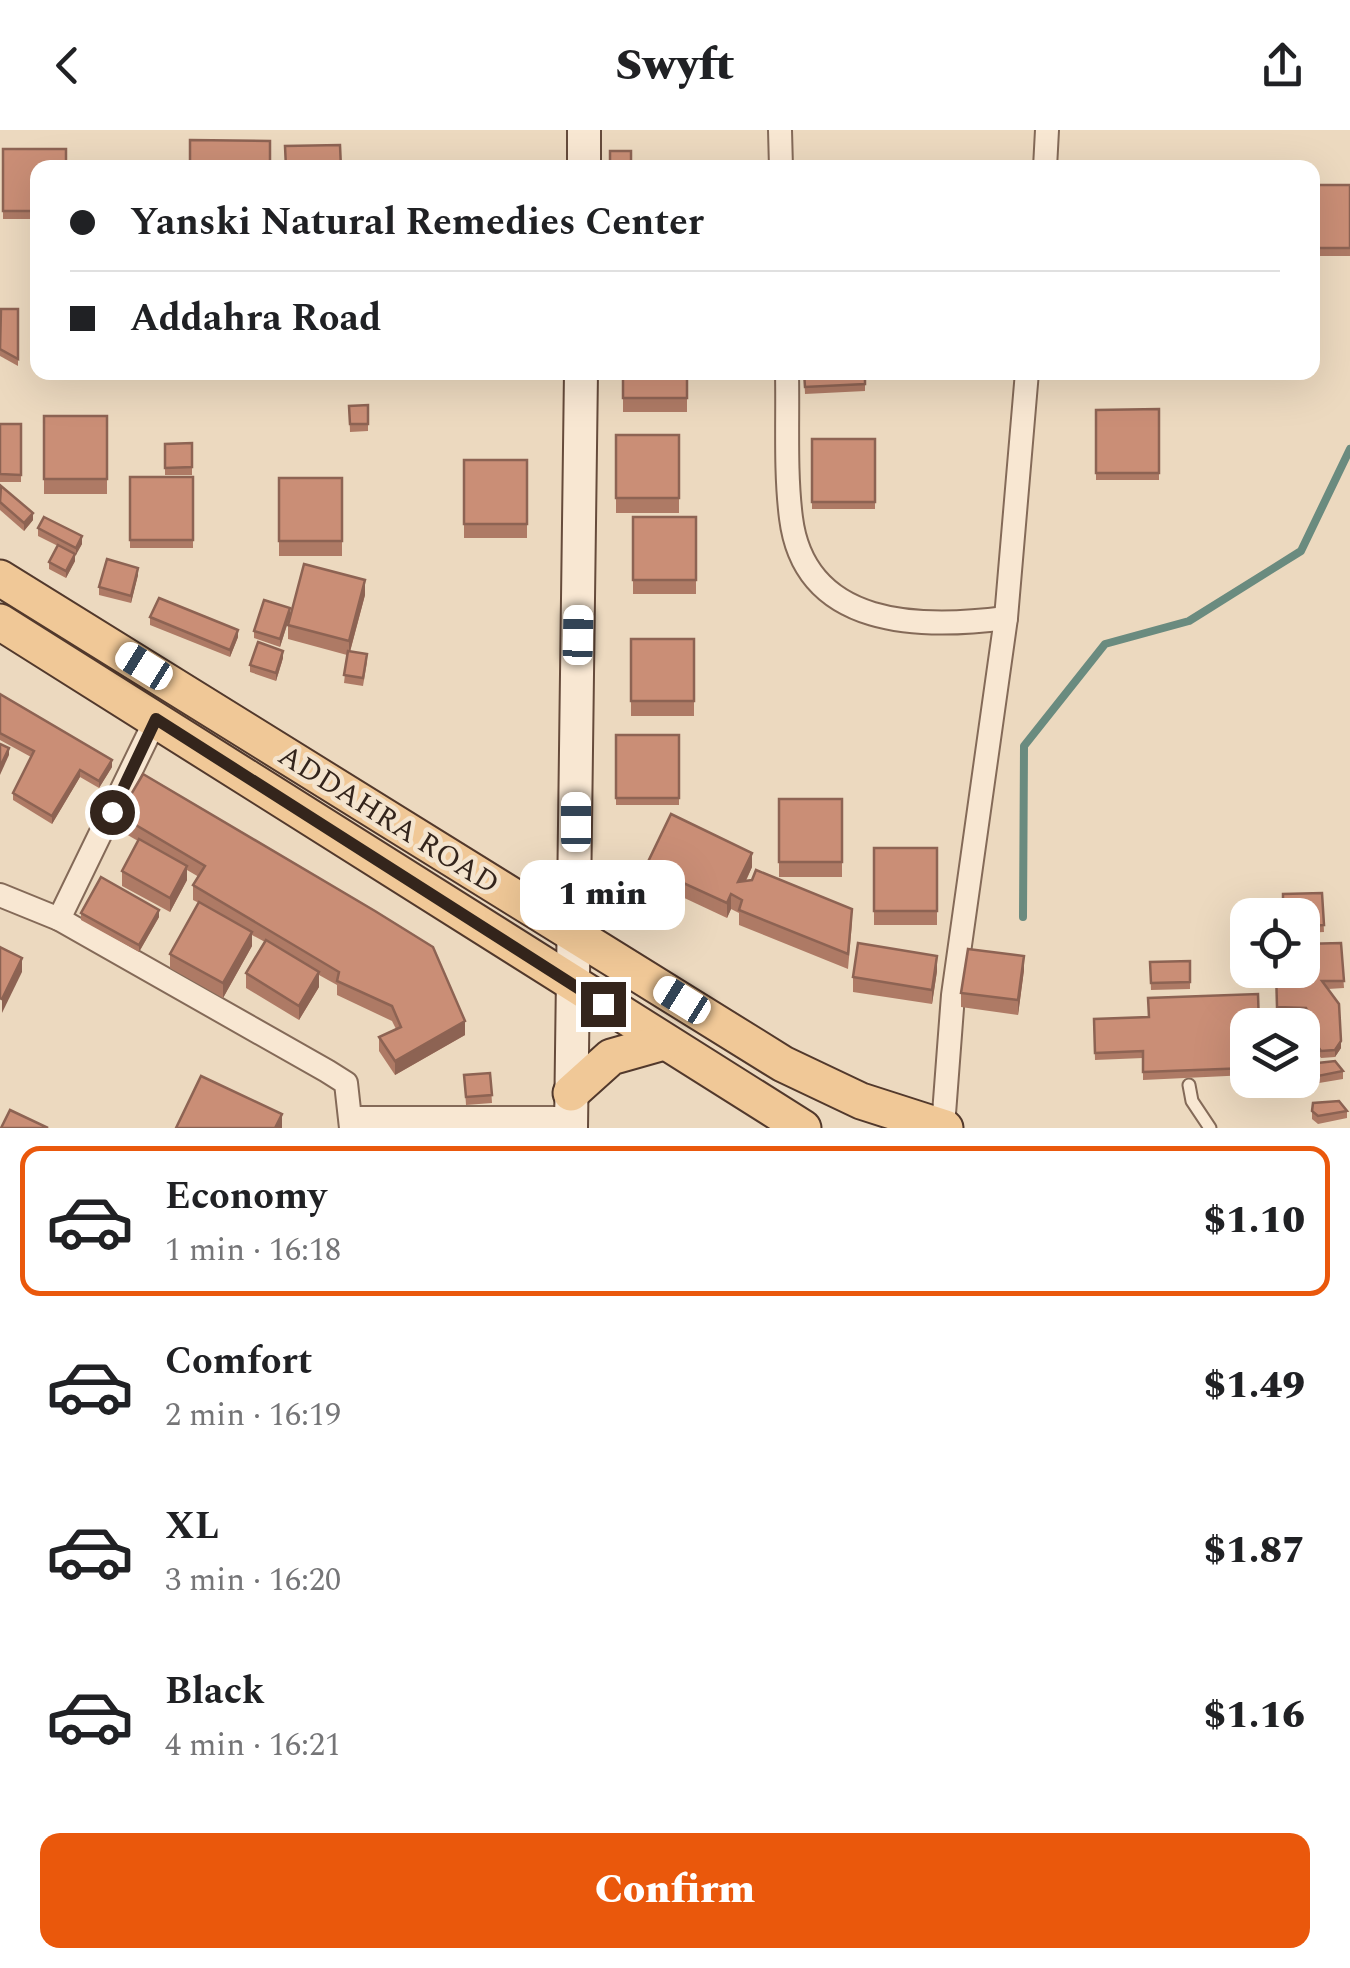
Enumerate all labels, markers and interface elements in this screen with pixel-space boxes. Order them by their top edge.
text: Swyft [616,31,734,100]
icon: back [40,38,95,93]
icon: share [1255,38,1310,93]
text: Yanski Natural Remedies Center [130,194,704,252]
text: Addahra Road [130,290,381,348]
car [562,605,594,665]
car [111,637,177,695]
street label: ADDAHRA ROAD [269,733,508,907]
route start [90,790,135,835]
car [561,792,591,852]
callout: 1 min [520,859,686,929]
text: 1 min [558,870,647,919]
map controls [1230,898,1320,1098]
button: locate [1230,898,1320,988]
car [649,971,715,1029]
route end [581,982,626,1027]
button: layers [1230,1008,1320,1098]
text: Economy [165,1168,326,1226]
icon: car [45,1176,135,1266]
text: $1.10 [1203,1192,1305,1250]
text: 1 min · 16:18 [165,1226,341,1275]
text: Comfort [165,1333,312,1391]
icon: car [45,1341,135,1431]
text: $1.49 [1203,1357,1305,1415]
text: 2 min · 16:19 [165,1391,341,1440]
text: XL [165,1498,219,1556]
icon: car [45,1506,135,1596]
text: $1.87 [1203,1522,1305,1580]
text: 3 min · 16:20 [165,1556,341,1605]
text: Black [165,1663,265,1721]
icon: car [45,1671,135,1761]
text: $1.16 [1203,1687,1305,1745]
text: 4 min · 16:21 [165,1721,341,1770]
button: Confirm [40,1833,1310,1948]

